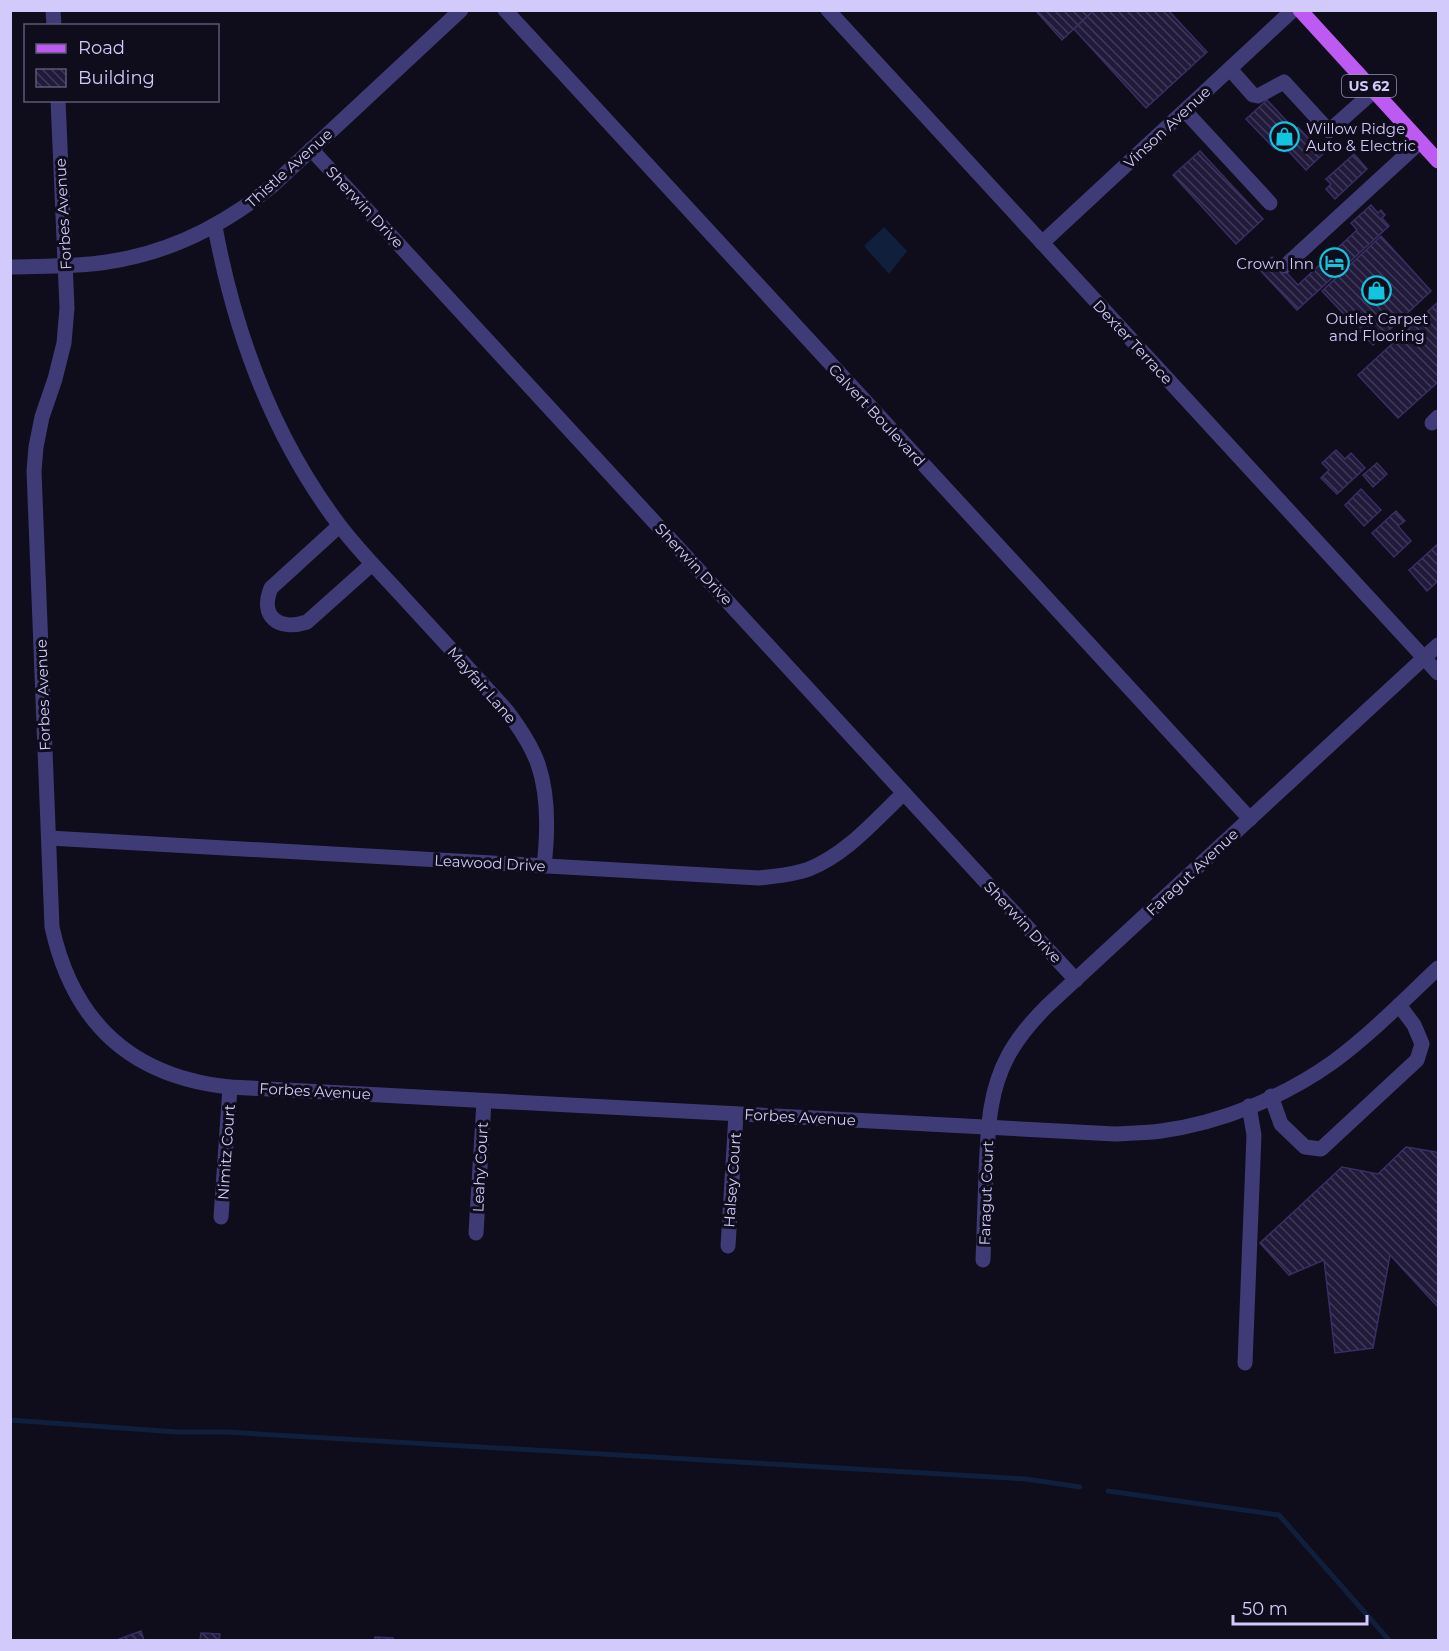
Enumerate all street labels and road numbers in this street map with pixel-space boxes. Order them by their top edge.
road number: US 62 [1342,75,1396,97]
street label: Vinson Avenue [1120,82,1214,172]
street label: Thistle Avenue [242,124,336,212]
street label: Forbes Avenue [51,158,75,270]
street label: Sherwin Drive [322,162,408,252]
street label: Dexter Terrace [1089,296,1177,388]
street label: Calvert Boulevard [825,360,929,470]
street label: Sherwin Drive [651,519,737,609]
street label: Forbes Avenue [32,639,54,751]
street label: Mayfair Lane [443,643,521,727]
street label: Faragut Avenue [1142,824,1242,920]
street label: Leawood Drive [434,851,546,875]
street label: Sherwin Drive [980,877,1066,967]
street label: Forbes Avenue [259,1079,371,1103]
street label: Nimitz Court [213,1104,239,1200]
street label: Forbes Avenue [744,1105,856,1129]
street label: Leahy Court [468,1121,492,1213]
street label: Halsey Court [719,1132,745,1228]
street label: Faragut Court [975,1140,997,1246]

